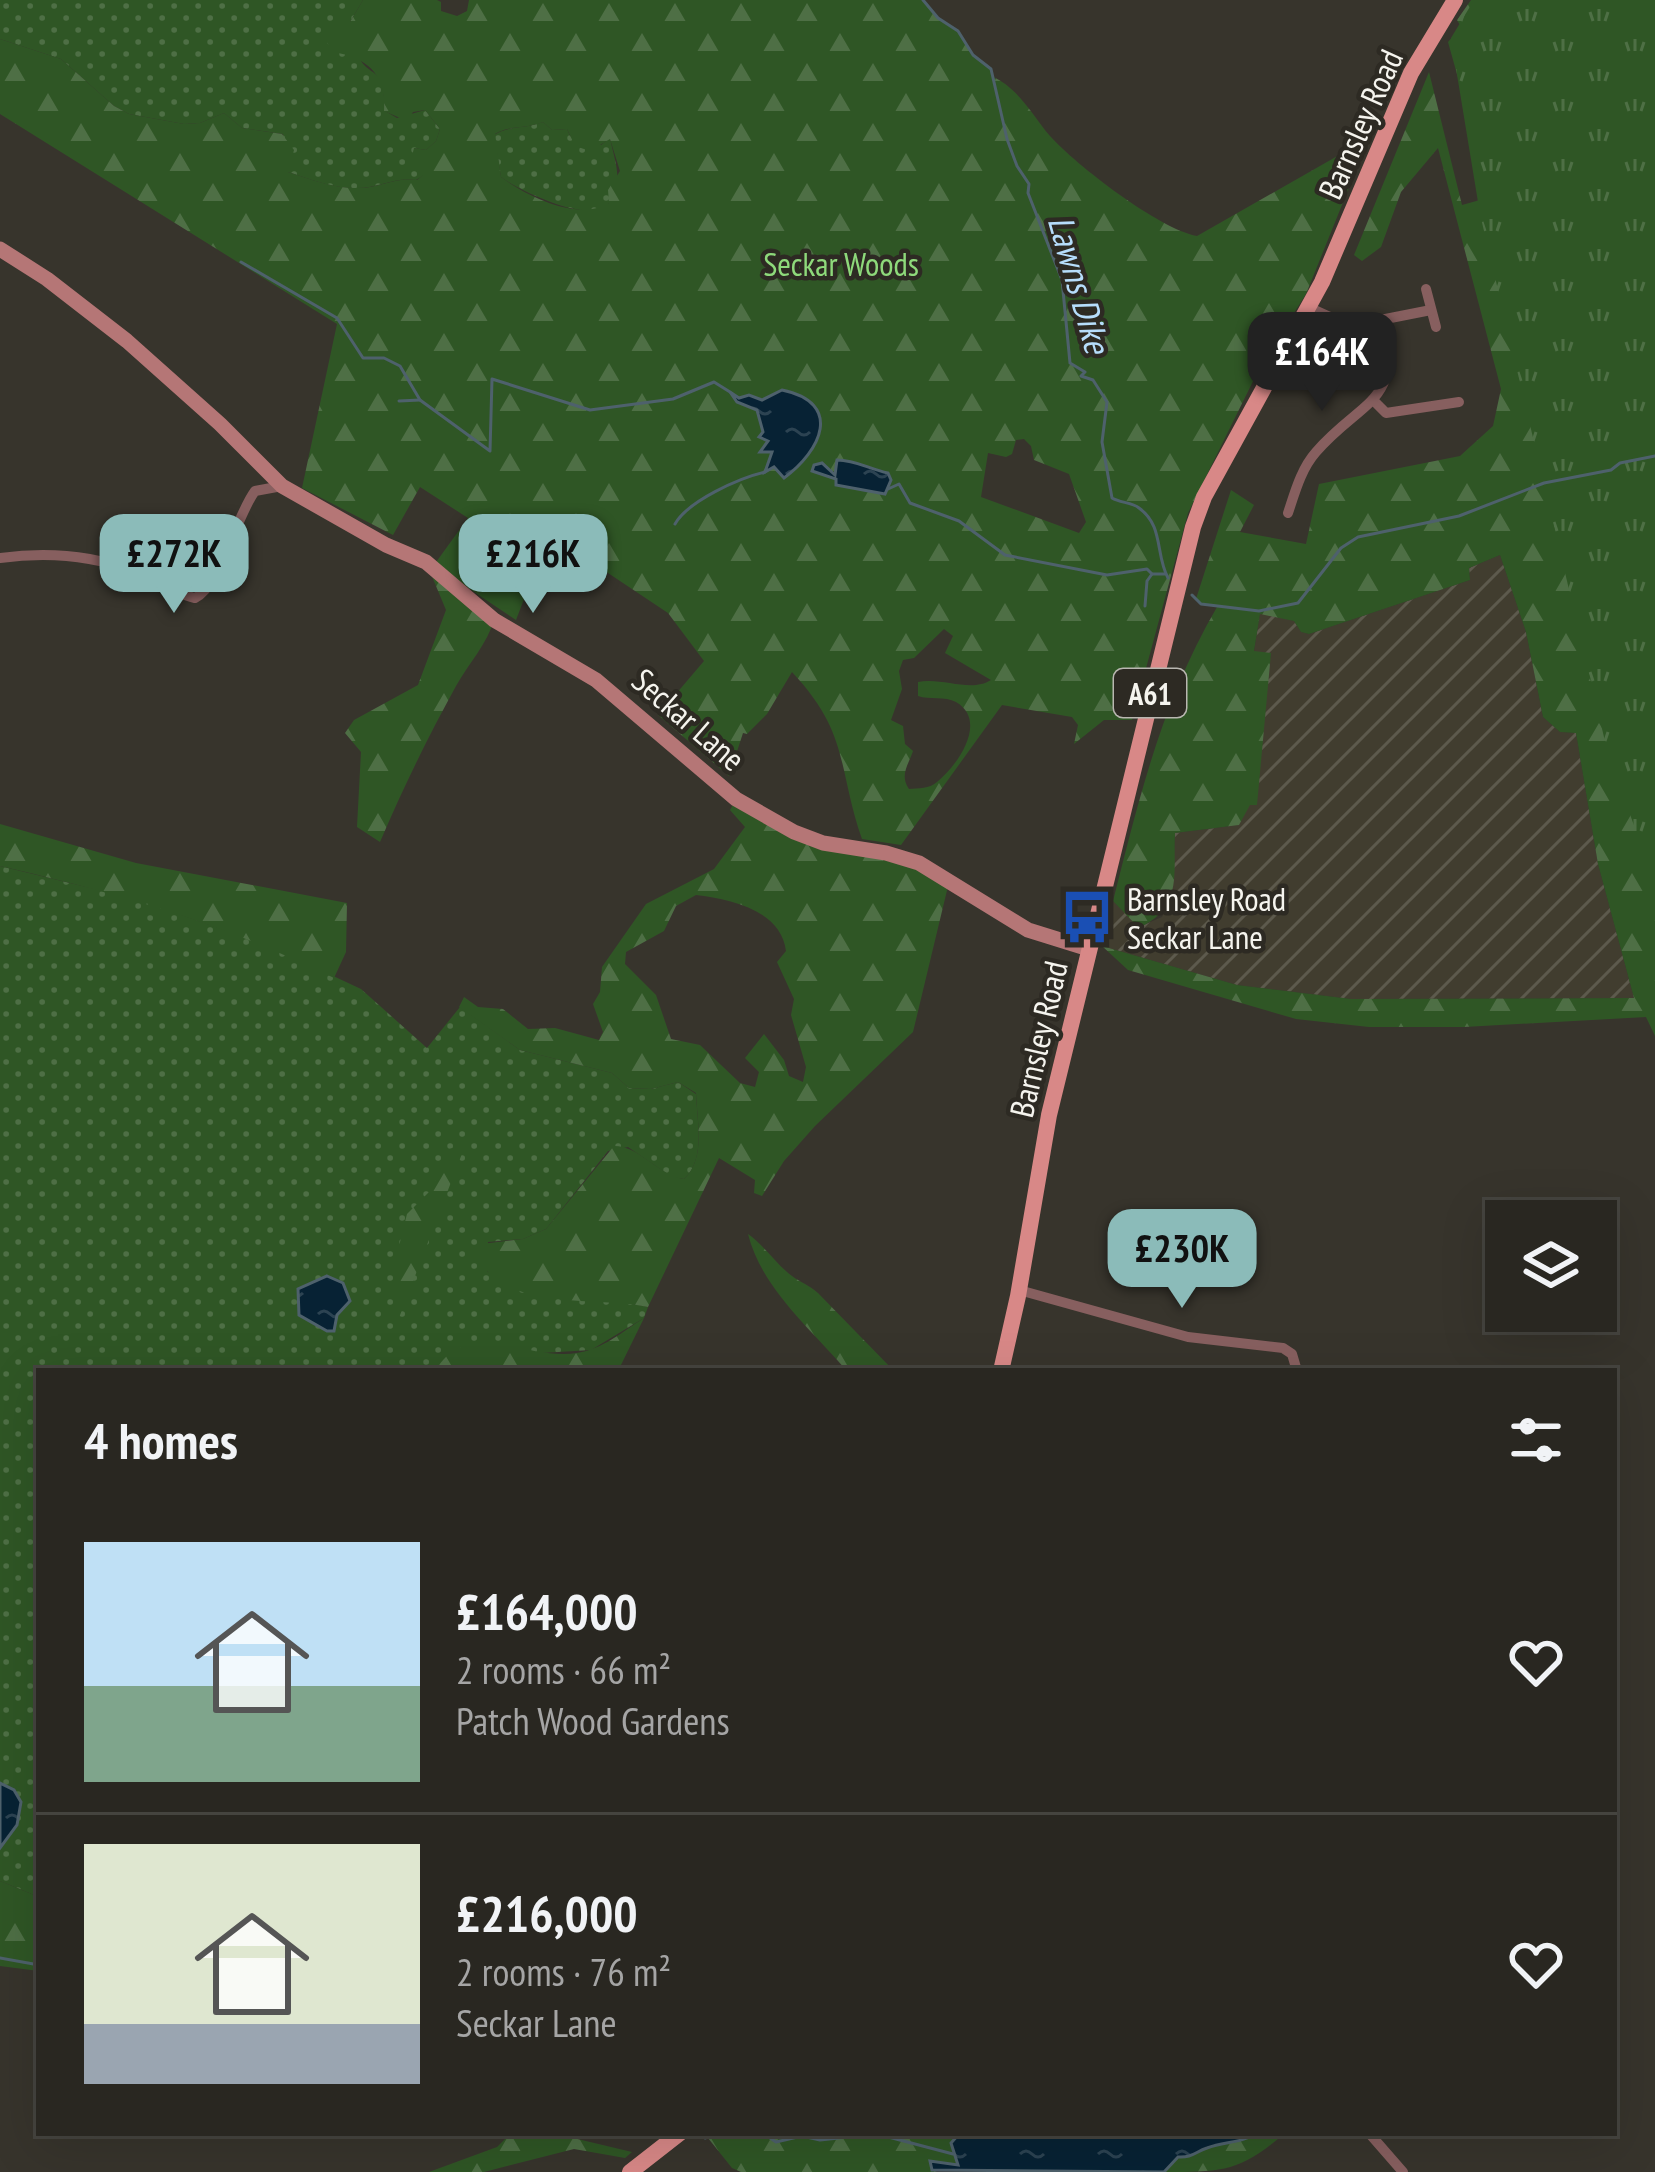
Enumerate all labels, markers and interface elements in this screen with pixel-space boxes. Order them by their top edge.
street label: Barnsley Road [1308,43,1412,205]
water label: Lawns Dike [1038,210,1123,360]
park label: Seckar Woods [763,242,919,285]
pin: £164K [1238,312,1406,414]
text: £164K [1275,325,1369,376]
pin: £272K [90,514,258,616]
pin: £216K [449,514,617,616]
text: £272K [127,527,221,578]
text: £216K [486,527,580,578]
street label: Seckar Lane [624,658,754,780]
road number: A61 [1114,669,1186,717]
place label: Barnsley Road Seckar Lane [1127,877,1286,958]
bus stop icon: Barnsley Road Seckar Lane [1058,888,1116,946]
street label: Barnsley Road [999,957,1077,1121]
map controls [1485,1200,1617,1332]
button: layers [1485,1200,1617,1332]
pin: £230K [1098,1209,1266,1311]
text: £230K [1135,1222,1229,1273]
text: 4 homes [84,1407,238,1473]
icon: filters [1503,1407,1569,1473]
text: £164,000 [456,1578,638,1644]
icon: home [180,1590,324,1734]
icon: heart [1503,1629,1569,1695]
text: 2 rooms · 66 m² [456,1644,671,1695]
text: Patch Wood Gardens [456,1695,730,1746]
text: £216,000 [456,1880,638,1946]
icon: home [180,1892,324,2036]
icon: heart [1503,1931,1569,1997]
text: 2 rooms · 76 m² [456,1946,671,1997]
text: Seckar Lane [456,1997,617,2048]

